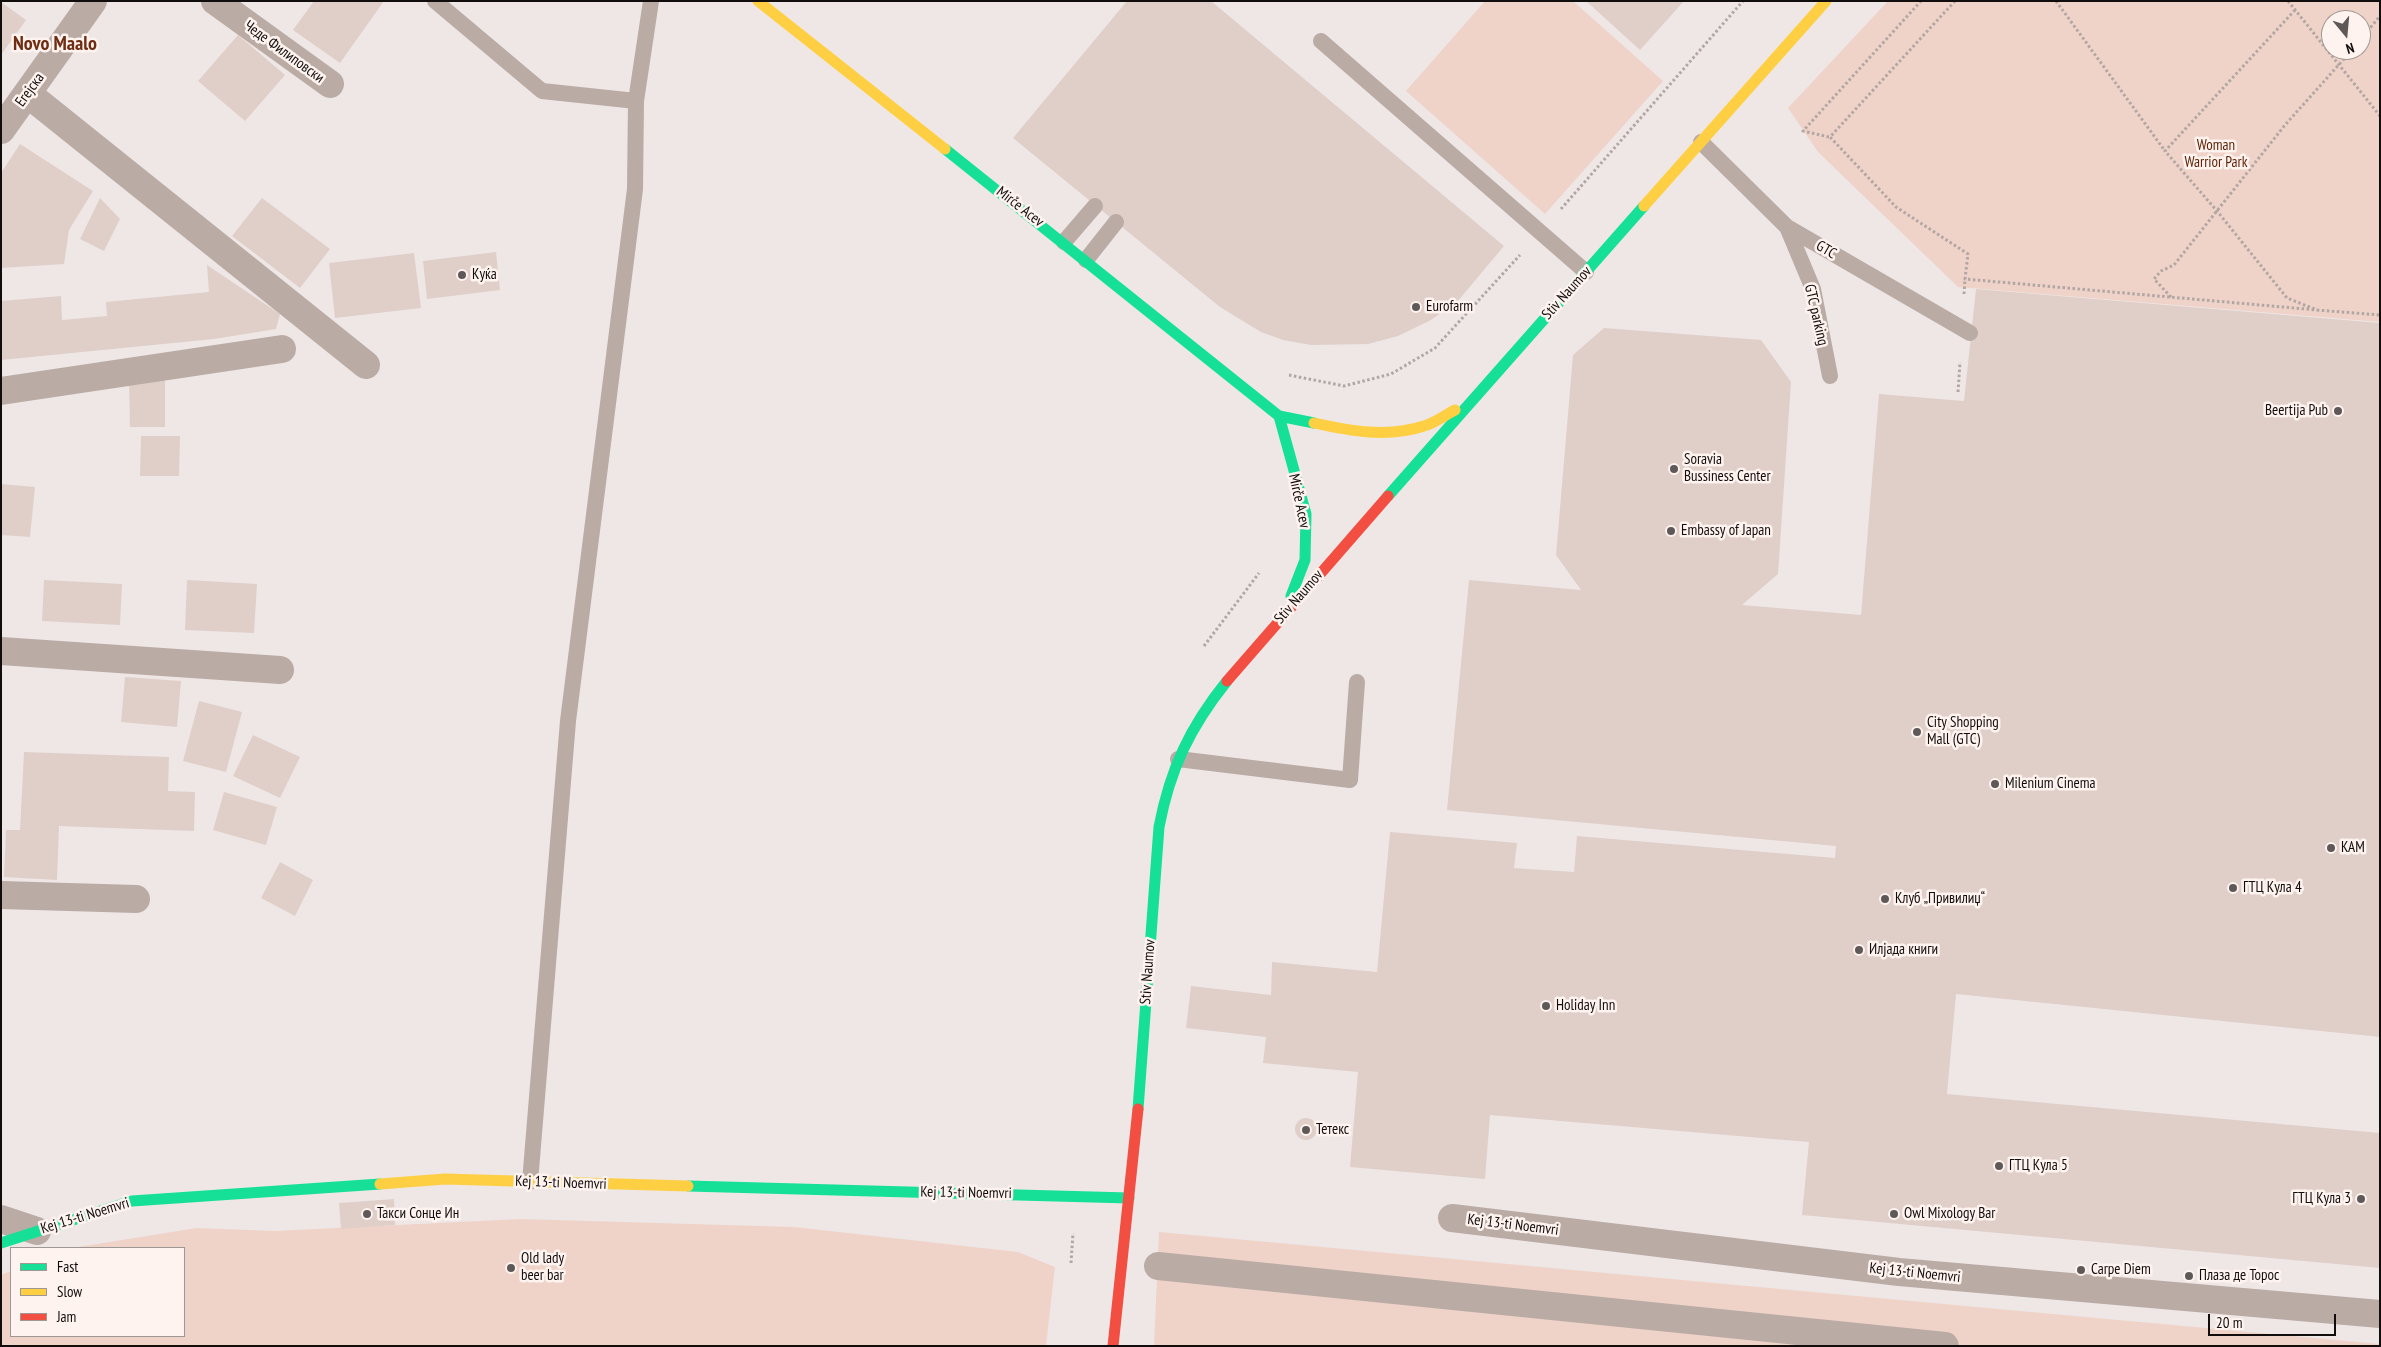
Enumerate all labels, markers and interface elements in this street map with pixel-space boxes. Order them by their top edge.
north arrow [2321,10,2371,60]
street label: Чеде Филиповски [240,17,328,87]
district label: Novo Maalo [13,32,97,56]
text: N [2344,39,2356,58]
street label: Егејска [12,70,48,110]
park label: Woman Warrior Park [2184,137,2248,172]
street label: Mirče Acev [993,183,1047,231]
street label: GTC [1813,237,1839,263]
street label: Stiv Naumov [1538,263,1596,323]
place label: Kуќа [472,266,497,284]
marker: Kуќа [456,269,468,281]
street label: GTC parking [1800,283,1832,347]
place label: Eurofarm [1426,298,1473,316]
marker: Eurofarm [1410,301,1422,313]
place label: Beertija Pub [2265,402,2328,420]
marker: Beertija Pub [2332,405,2344,417]
place label: Soravia Bussiness Center [1684,451,1771,486]
marker: Soravia Bussiness Center [1668,463,1680,475]
street label: Mirče Acev [1284,472,1314,530]
place label: Embassy of Japan [1681,522,1771,540]
marker: Embassy of Japan [1665,525,1677,537]
street label: Stiv Naumov [1271,566,1327,628]
place label: City Shopping Mall (GTC) [1927,714,1999,749]
marker: City Shopping Mall (GTC) [1911,726,1923,738]
place label: Milenium Cinema [2005,775,2095,793]
marker: Milenium Cinema [1989,778,2001,790]
place label: KAM [2341,839,2365,857]
marker: KAM [2325,842,2337,854]
place label: ГТЦ Кула 4 [2243,879,2302,897]
marker: ГТЦ Кула 4 [2227,882,2239,894]
place label: Клуб „Привилиџ“ [1895,890,1985,908]
marker: Клуб „Привилиџ“ [1879,893,1891,905]
street label: Stiv Naumov [1137,939,1159,1005]
place label: Илјада книги [1869,941,1938,959]
marker: Илјада книги [1853,944,1865,956]
place label: Holiday Inn [1556,997,1615,1015]
marker: Holiday Inn [1540,1000,1552,1012]
place label: Тетекс [1316,1121,1349,1139]
marker: Тетекс [1300,1124,1312,1136]
place label: ГТЦ Кула 5 [2009,1157,2068,1175]
marker: ГТЦ Кула 5 [1993,1160,2005,1172]
street label: Kej 13-ti Noemvri [515,1172,607,1194]
street label: Kej 13-ti Noemvri [920,1183,1012,1203]
place label: ГТЦ Кула 3 [2292,1190,2351,1208]
marker: ГТЦ Кула 3 [2355,1193,2367,1205]
street label: Kej 13-ti Noemvri [39,1194,131,1238]
place label: Такси Сонце Ин [377,1205,459,1223]
place label: Owl Mixology Bar [1904,1205,1995,1223]
marker: Такси Сонце Ин [361,1208,373,1220]
marker: Owl Mixology Bar [1888,1208,1900,1220]
street label: Kej 13-ti Noemvri [1466,1210,1560,1240]
legend [10,1247,185,1337]
place label: Old lady beer bar [521,1250,564,1285]
text: Fast [57,1257,78,1276]
street label: Kej 13-ti Noemvri [1869,1259,1961,1287]
place label: Carpe Diem [2091,1261,2151,1279]
marker: Old lady beer bar [505,1262,517,1274]
marker: Carpe Diem [2075,1264,2087,1276]
place label: Плаза де Торос [2199,1267,2279,1285]
marker: Плаза де Торос [2183,1270,2195,1282]
text: Slow [57,1282,82,1301]
scale bar [2211,1304,2338,1336]
text: Jam [57,1307,76,1326]
text: 20 m [2216,1313,2242,1332]

